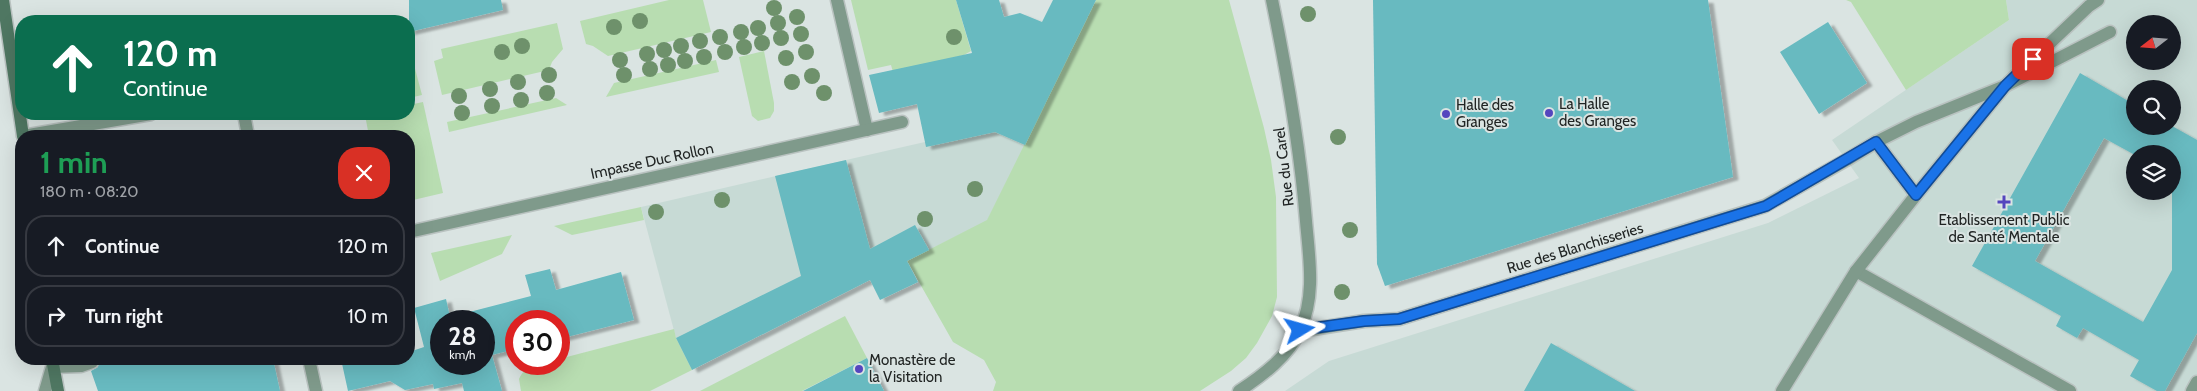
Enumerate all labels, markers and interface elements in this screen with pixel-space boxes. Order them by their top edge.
north arrow [2126,15,2181,70]
map controls [2126,15,2181,200]
text: 120 m [123,32,217,75]
icon: ahead [40,35,105,100]
pin [2012,38,2054,80]
icon: arrive [2019,45,2047,73]
text: Continue [123,75,208,102]
button: search [2126,80,2181,135]
place label: La Halle des Granges [1559,95,1636,130]
place label: Halle des Granges [1456,96,1514,131]
marker: La Halle des Granges [1543,107,1555,119]
marker: Halle des Granges [1440,108,1452,120]
street label: Rue du Carel [1270,126,1298,208]
street label: Impasse Duc Rollon [589,139,715,183]
text: 1 min [40,144,108,181]
button: layers [2126,145,2181,200]
button: close [338,147,390,199]
text: 180 m · 08:20 [40,182,138,201]
marker: Etablissement Public de Santé Mentale [1997,195,2011,209]
place label: Etablissement Public de Santé Mentale [1938,211,2070,246]
street label: Rue des Blanchisseries [1505,219,1645,277]
icon: ahead [42,232,70,260]
text: Continue [85,235,159,258]
text: 120 m [338,235,388,258]
icon: right [42,302,70,330]
position arrow [1273,303,1325,355]
text: Turn right [85,305,163,328]
text: 10 m [348,305,388,328]
speed limit sign: 30 [505,310,570,375]
text: 28 [448,321,477,351]
text: km/h [449,347,476,362]
place label: Monastère de la Visitation [869,351,956,386]
marker: Monastère de la Visitation [853,363,865,375]

